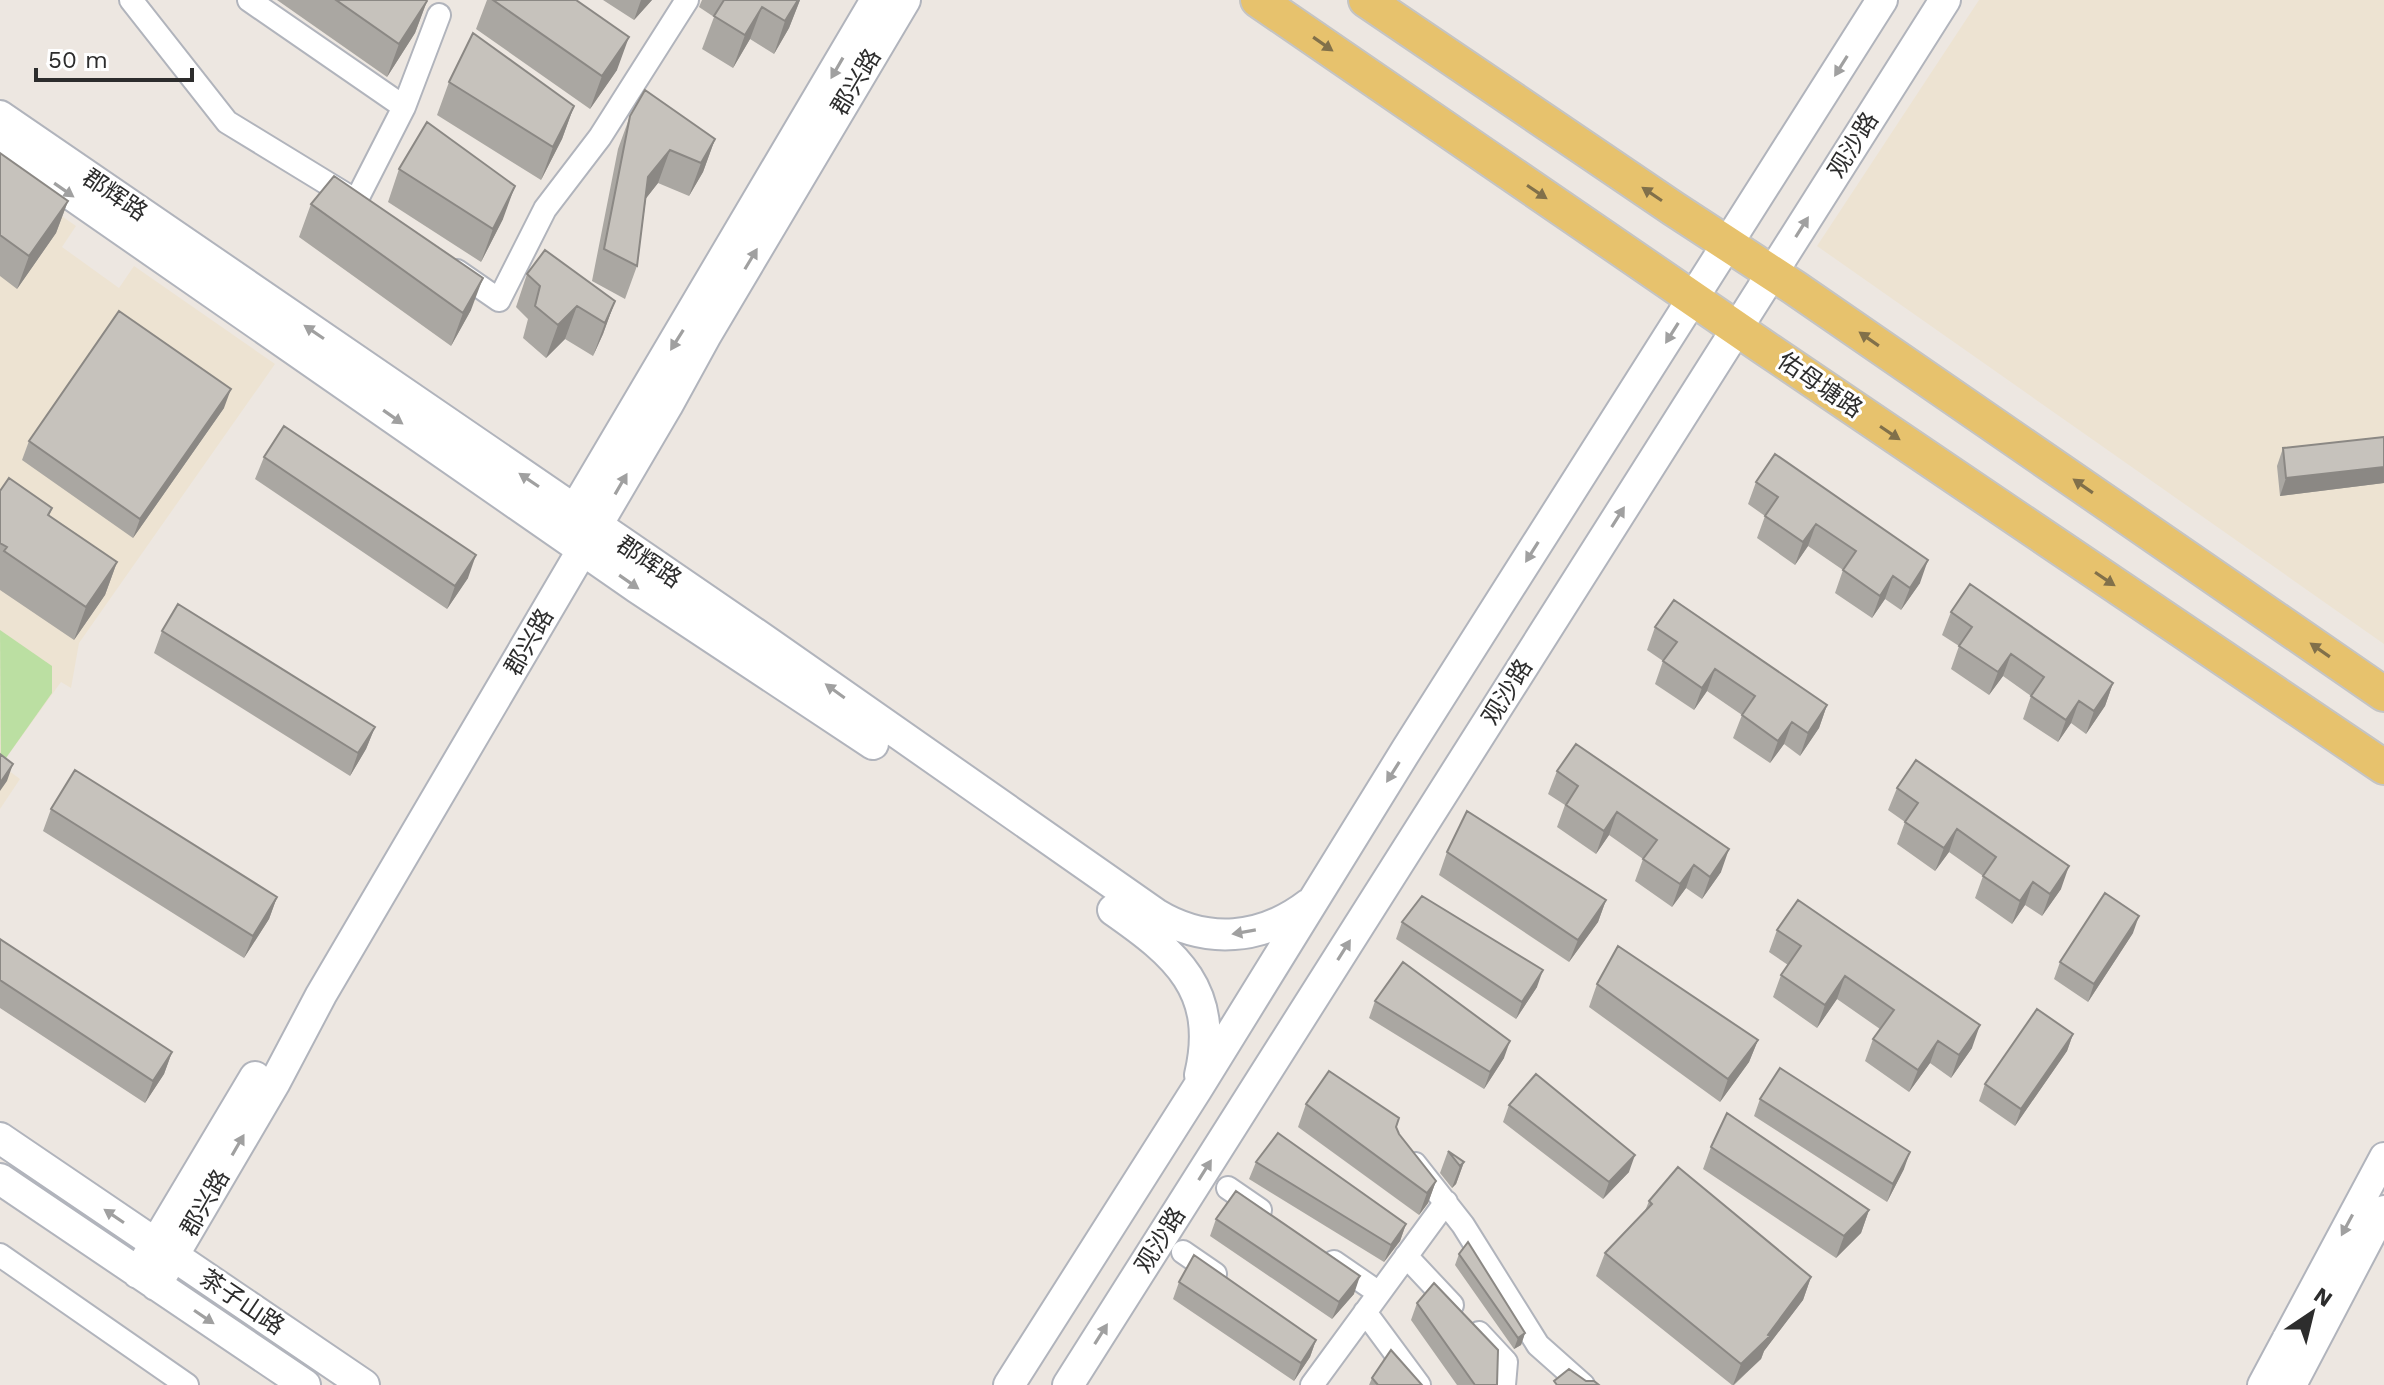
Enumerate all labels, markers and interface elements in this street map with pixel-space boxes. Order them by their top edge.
scale bar [36,32,192,82]
one-way arrow [1312,36,1333,51]
street label: 郡兴路 [825,44,887,120]
text: 50 m [48,46,108,74]
one-way arrow [1834,55,1848,77]
one-way arrow [830,56,844,79]
street label: 观沙路 [1822,107,1884,183]
street label: 郡辉路 [77,163,153,227]
one-way arrow [54,182,75,197]
one-way arrow [1526,184,1547,199]
one-way arrow [1642,187,1663,202]
one-way arrow [1794,216,1809,237]
one-way arrow [744,248,758,270]
one-way arrow [1665,322,1679,344]
one-way arrow [304,325,325,340]
one-way arrow [670,329,684,351]
one-way arrow [1858,332,1879,347]
street label: 佑母塘路 [1772,347,1868,423]
one-way arrow [383,409,403,425]
one-way arrow [1880,425,1901,440]
one-way arrow [518,472,539,487]
one-way arrow [614,473,628,495]
one-way arrow [2072,479,2093,494]
one-way arrow [1610,506,1624,528]
street label: 郡辉路 [611,530,687,594]
one-way arrow [1525,542,1540,563]
one-way arrow [2095,572,2116,587]
one-way arrow [619,574,640,589]
street label: 郡兴路 [499,604,559,680]
one-way arrow [2309,642,2330,657]
street label: 观沙路 [1476,654,1538,730]
one-way arrow [824,684,845,700]
one-way arrow [1387,761,1401,783]
one-way arrow [1231,926,1256,938]
one-way arrow [1336,939,1350,961]
one-way arrow [231,1134,245,1157]
one-way arrow [1197,1159,1212,1180]
street label: 郡兴路 [175,1165,235,1241]
street label: 观沙路 [1129,1202,1191,1278]
one-way arrow [103,1209,125,1224]
one-way arrow [2341,1214,2354,1237]
street label: 茶子山路 [194,1264,290,1340]
north arrow [2272,1273,2352,1353]
text: N [2309,1282,2337,1312]
one-way arrow [193,1310,214,1325]
one-way arrow [1093,1323,1107,1345]

